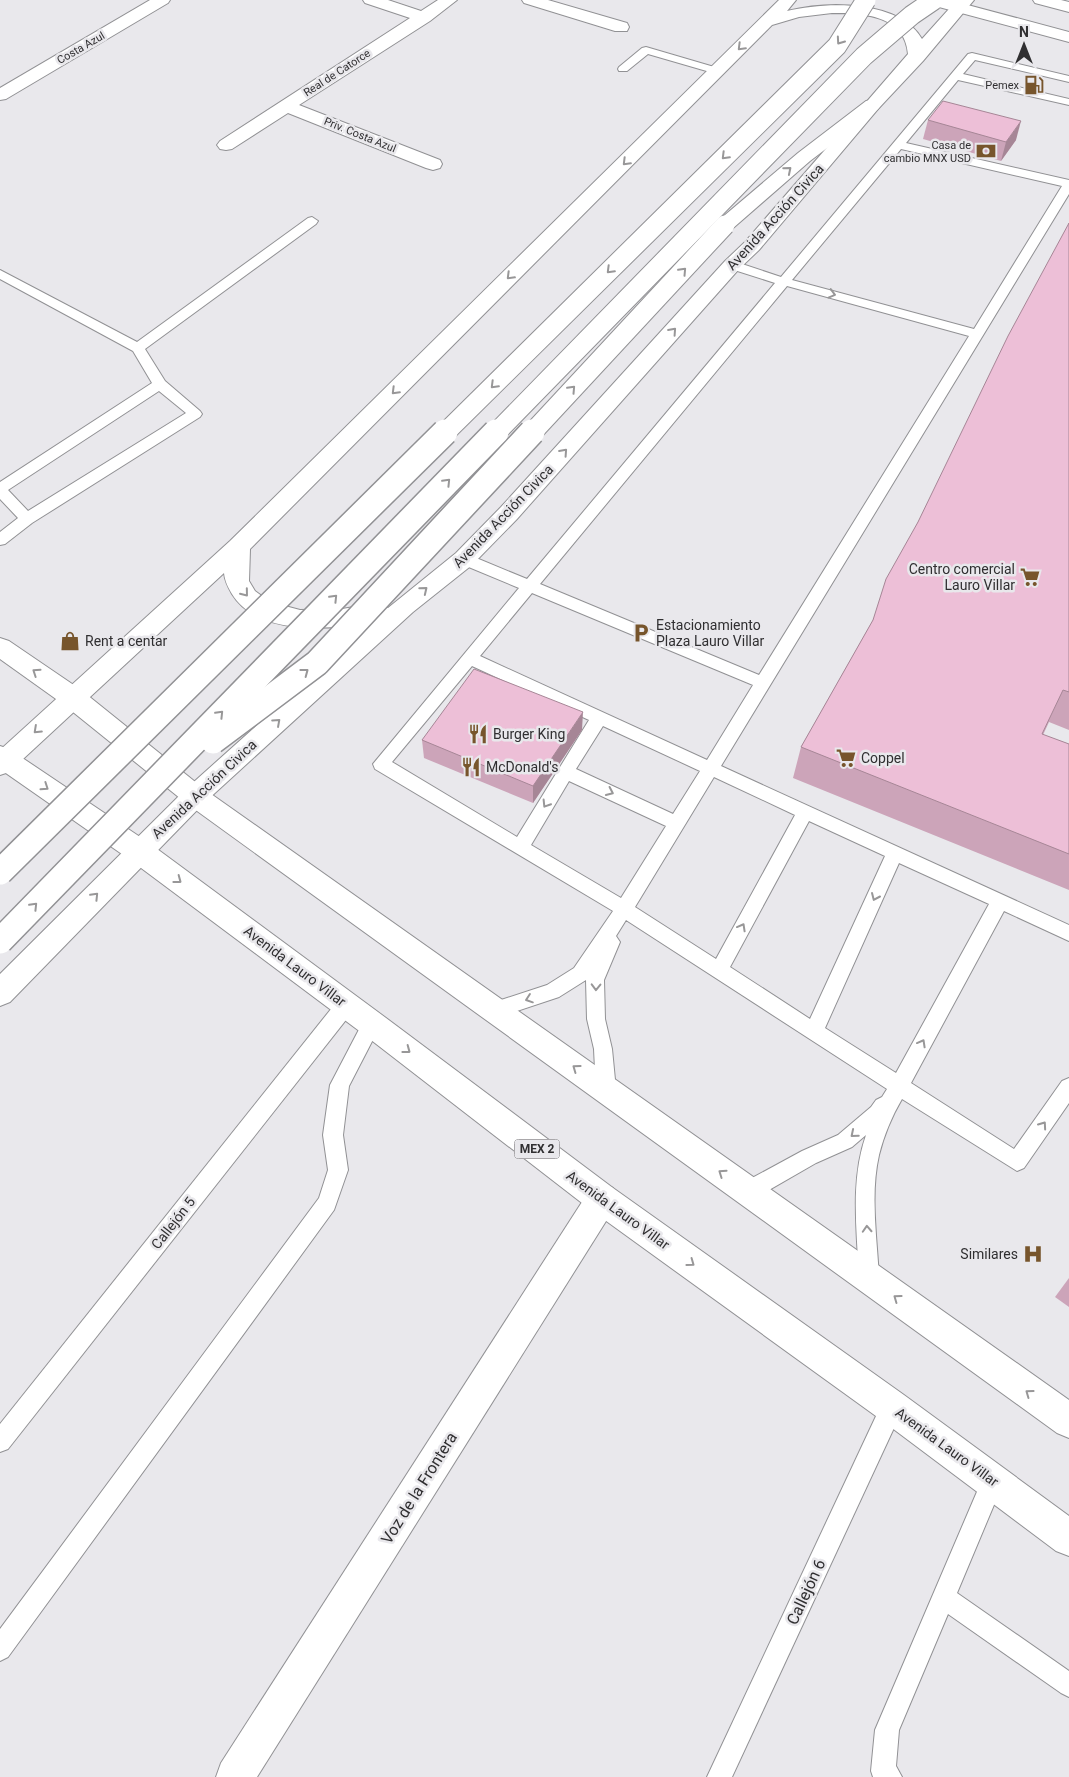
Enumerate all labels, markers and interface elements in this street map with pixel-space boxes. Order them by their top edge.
north arrow [999,20,1049,70]
text: N [1019,24,1029,40]
street label: Costa Azul [55,29,107,67]
one-way arrow [837,35,846,45]
one-way arrow [738,41,747,50]
street label: Real de Catorce [301,47,373,99]
fuel station icon: Pemex [1023,74,1045,96]
place label: Pemex [985,79,1020,92]
street label: Priv. Costa Azul [322,115,398,155]
place label: Casa de cambio MNX USD [884,139,971,165]
bank icon: Casa de cambio MNX USD [975,140,997,162]
one-way arrow [722,150,731,159]
one-way arrow [622,156,631,165]
street label: Avenida Acción Civica [723,161,827,273]
one-way arrow [783,167,792,176]
one-way arrow [606,265,615,274]
one-way arrow [677,267,686,276]
one-way arrow [507,270,516,279]
one-way arrow [827,289,835,299]
one-way arrow [667,328,676,337]
one-way arrow [491,379,500,388]
one-way arrow [392,385,401,394]
one-way arrow [567,386,576,395]
one-way arrow [558,448,567,457]
street label: Avenida Acción Civica [450,461,556,571]
one-way arrow [441,479,450,488]
place label: Centro comercial Lauro Villar [909,561,1015,593]
supermarket icon: Centro comercial Lauro Villar [1019,566,1041,588]
one-way arrow [239,587,248,596]
one-way arrow [419,587,428,596]
one-way arrow [328,595,337,604]
place label: Estacionamiento Plaza Lauro Villar [656,617,765,649]
parking icon: Estacionamiento Plaza Lauro Villar [630,622,652,644]
shop icon: Rent a centar [59,630,81,652]
place label: Rent a centar [85,633,168,649]
one-way arrow [32,669,42,678]
one-way arrow [299,670,308,678]
one-way arrow [214,711,223,720]
one-way arrow [272,719,281,728]
restaurant icon: Burger King [467,723,489,745]
one-way arrow [33,724,42,733]
place label: Burger King [493,726,565,742]
street label: Avenida Acción Civica [148,736,260,842]
supermarket icon: Coppel [835,747,857,769]
place label: Coppel [861,750,905,766]
restaurant icon: McDonald's [460,756,482,778]
place label: McDonald's [486,759,559,775]
one-way arrow [39,781,49,790]
one-way arrow [605,786,614,797]
one-way arrow [542,799,552,808]
one-way arrow [172,874,182,883]
one-way arrow [870,892,881,901]
one-way arrow [89,893,98,902]
one-way arrow [28,903,37,912]
street label: Avenida Lauro Villar [241,922,349,1010]
one-way arrow [736,924,746,933]
one-way arrow [591,984,601,991]
one-way arrow [525,993,534,1003]
one-way arrow [916,1039,926,1048]
one-way arrow [401,1044,411,1053]
one-way arrow [572,1065,582,1074]
one-way arrow [1037,1121,1046,1131]
one-way arrow [850,1128,859,1137]
road number: MEX 2 [514,1140,560,1158]
street label: Avenida Lauro Villar [563,1167,673,1253]
one-way arrow [719,1170,728,1179]
street label: Callejón 5 [148,1194,198,1252]
one-way arrow [861,1225,872,1233]
hospital icon: Similares [1022,1243,1044,1265]
place label: Similares [960,1246,1018,1262]
one-way arrow [685,1257,695,1266]
one-way arrow [894,1295,903,1304]
one-way arrow [1025,1390,1035,1399]
street label: Avenida Lauro Villar [892,1404,1002,1490]
street label: Voz de la Frontera [377,1429,461,1547]
street label: Callejón 6 [783,1556,829,1628]

